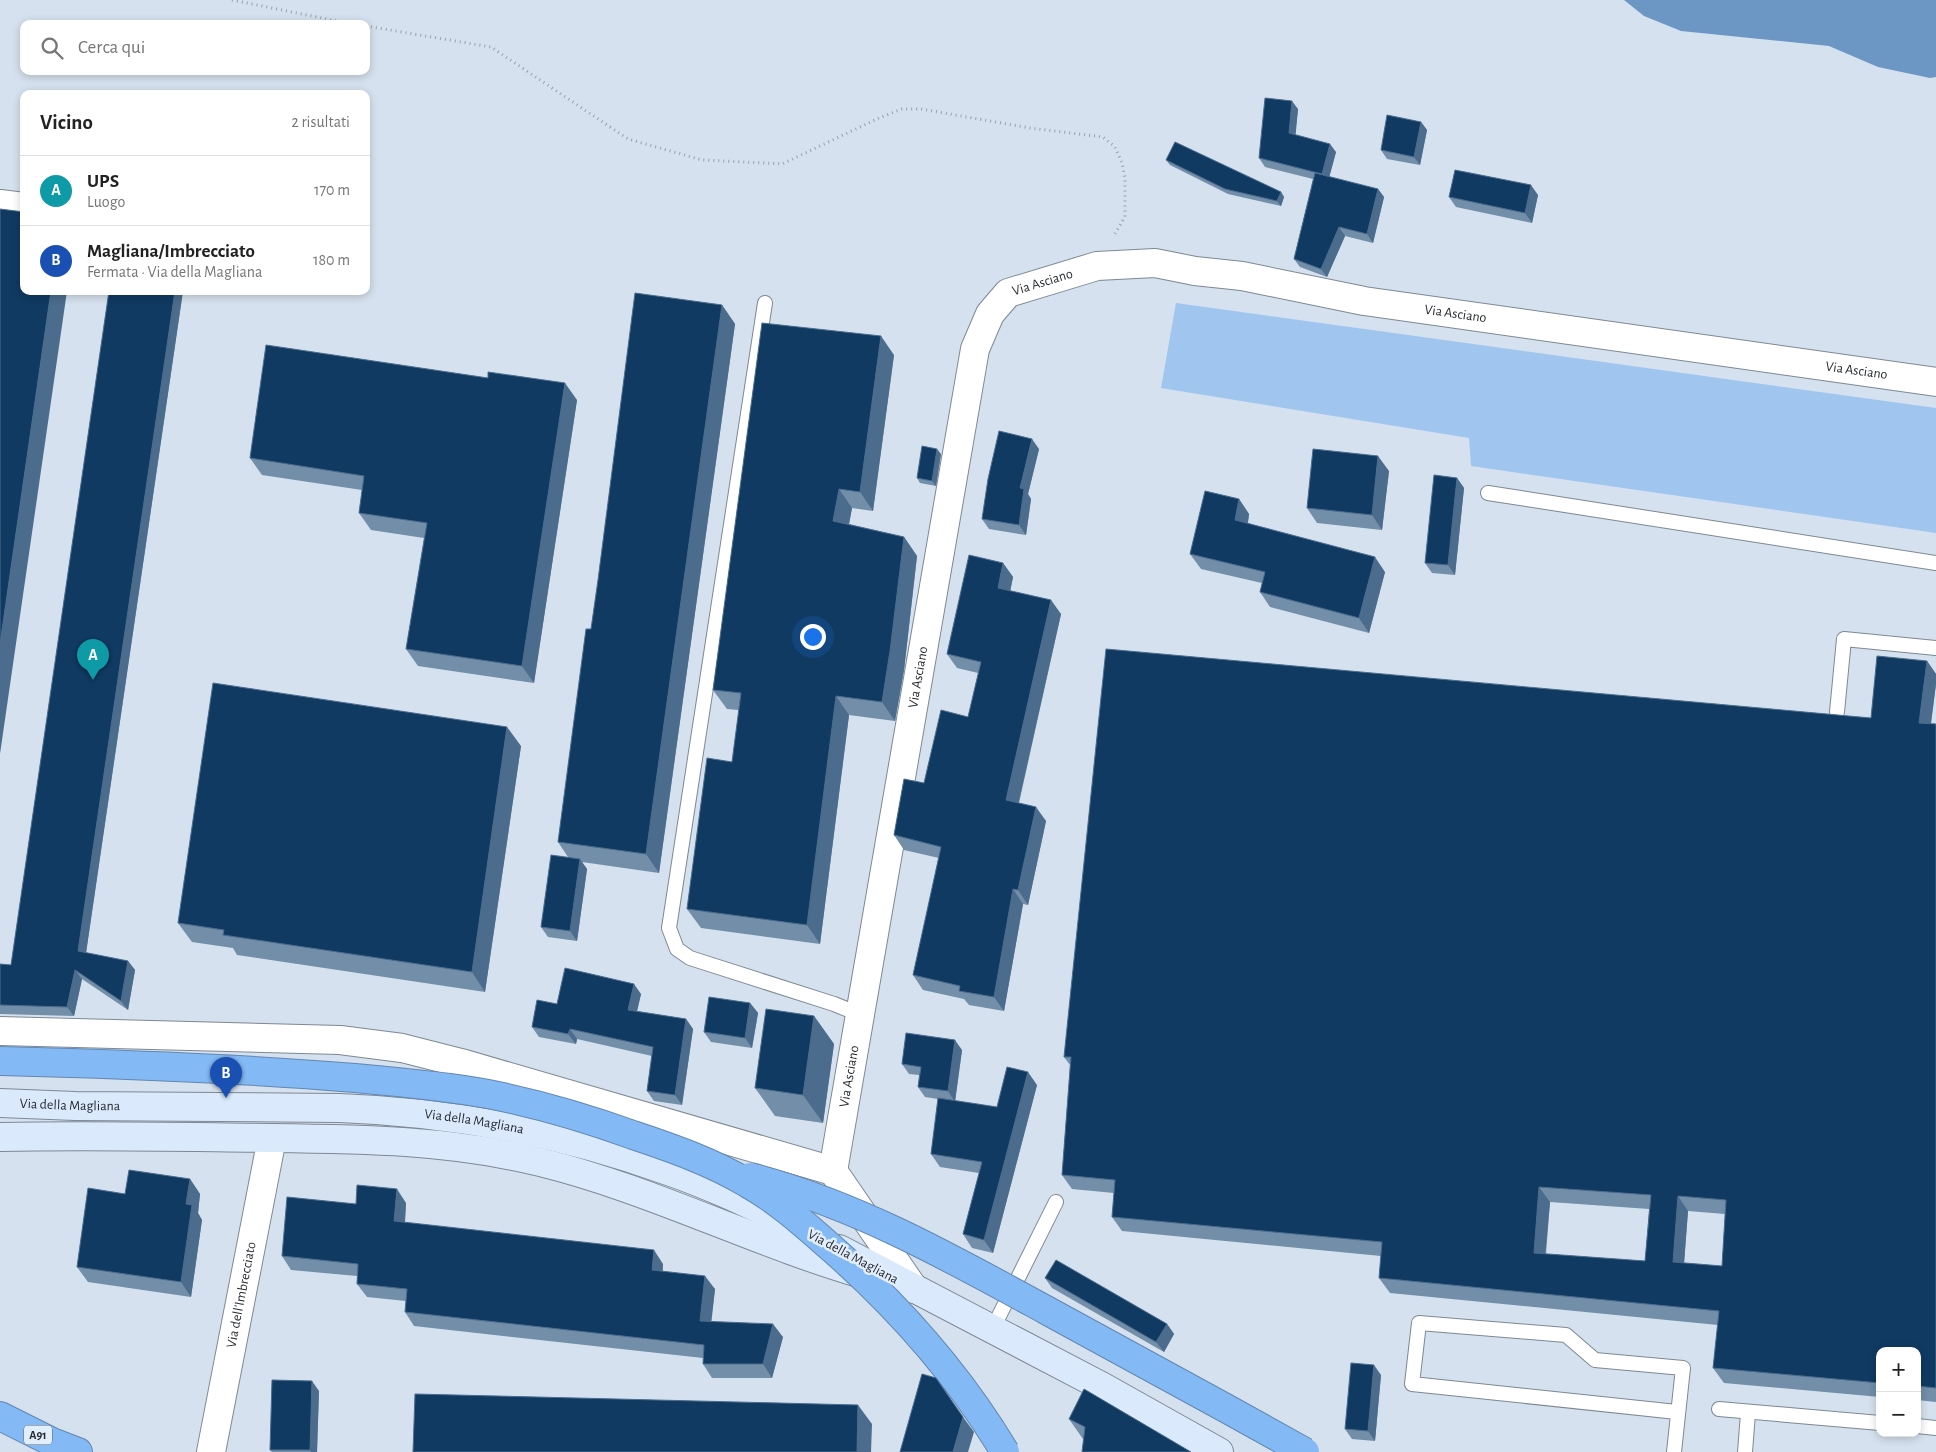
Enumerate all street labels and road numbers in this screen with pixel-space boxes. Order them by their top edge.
street label: Via Asciano [1011,267,1075,298]
street label: Via Asciano [1424,303,1488,325]
street label: Via Asciano [1825,359,1889,382]
street label: Via Asciano [906,645,931,709]
street label: Via Asciano [837,1044,862,1108]
street label: Via della Magliana [19,1097,121,1113]
street label: Via della Magliana [424,1107,526,1137]
street label: Via della Magliana [805,1227,901,1287]
street label: Via dell'Imbrecciato [224,1241,259,1349]
road number: A91 [24,1426,52,1444]

